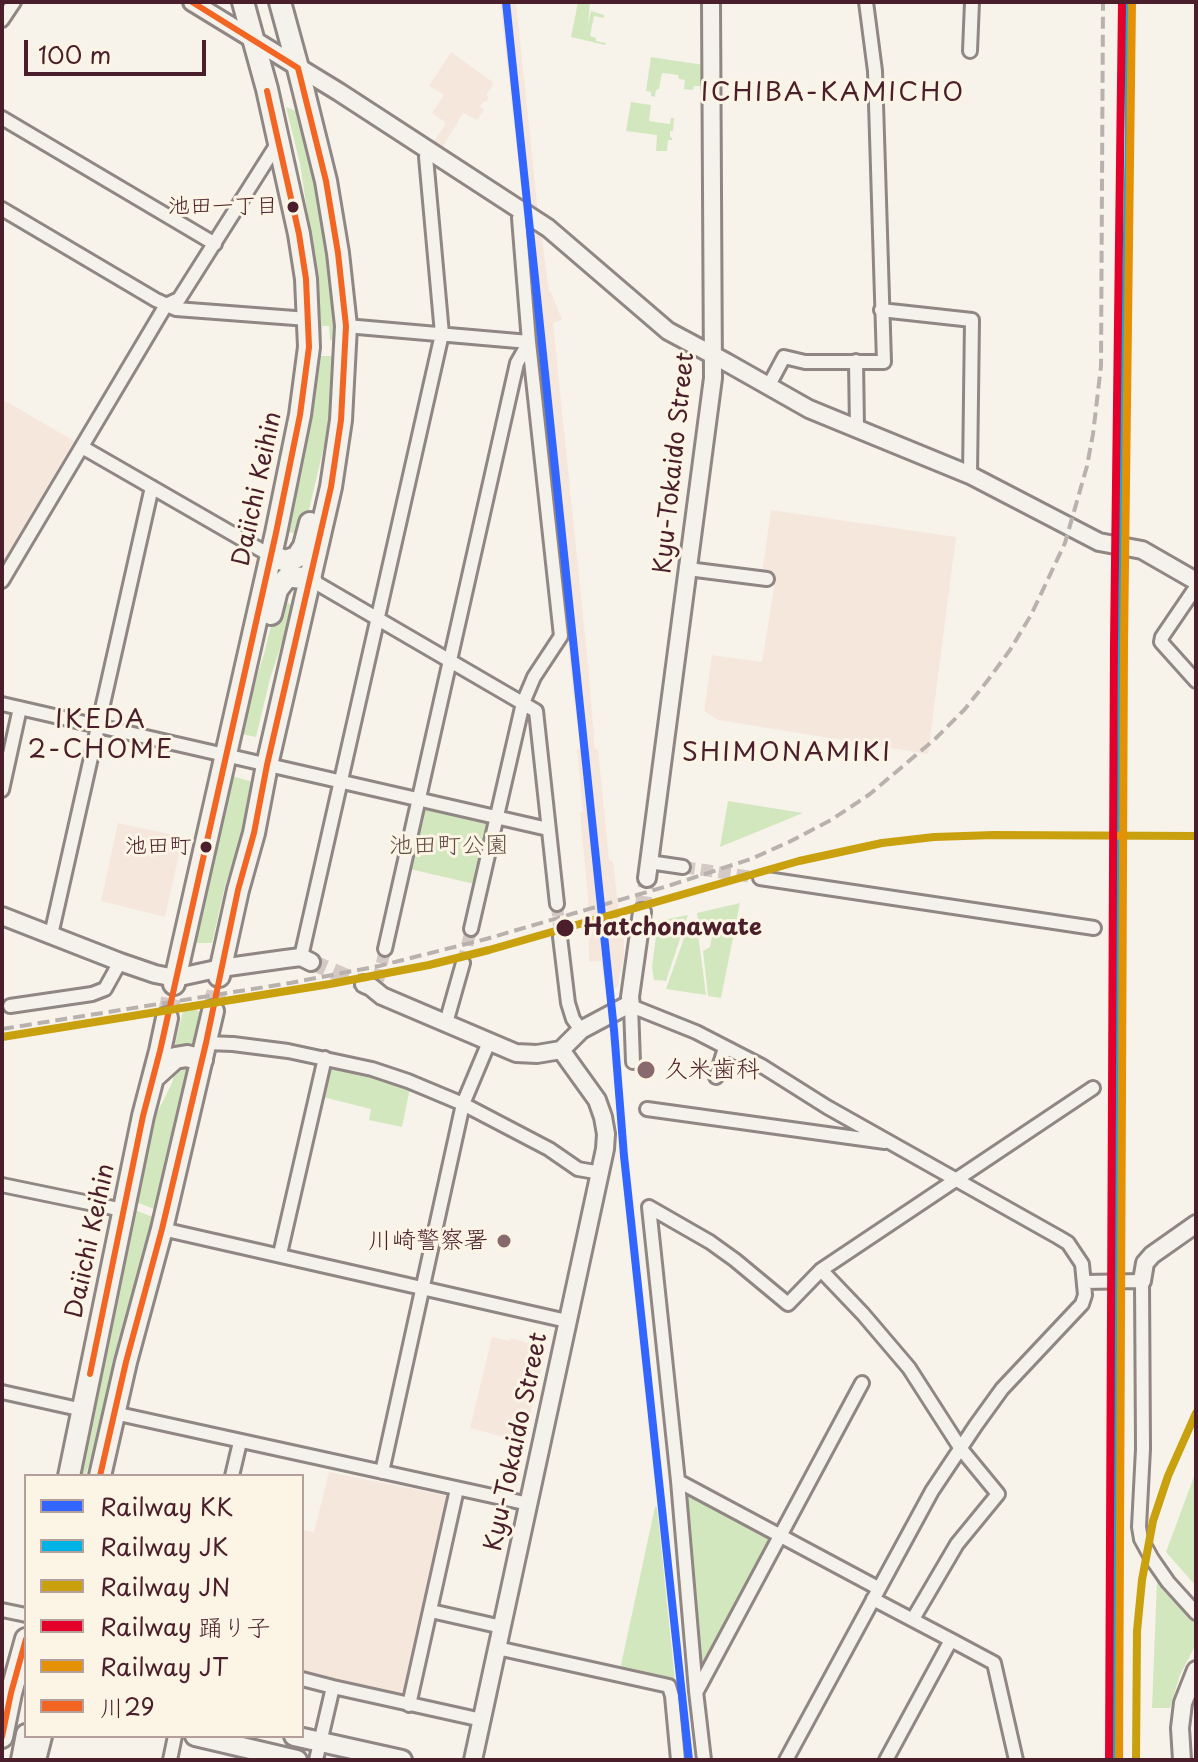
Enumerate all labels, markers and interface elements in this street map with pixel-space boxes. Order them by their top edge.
scale bar [28,24,210,74]
text: 100 m [38,36,111,72]
district label: ICHIBA-KAMICHO [700,78,966,110]
place label: 池田一丁目 [168,194,278,220]
marker: 池田一丁目 [285,199,301,215]
street label: Kyu-Tokaido Street [649,351,701,575]
street label: Daiichi Keihin [228,409,288,569]
district label: IKEDA 2-CHOME [28,705,174,766]
district label: SHIMONAMIKI [681,738,893,770]
park label: 池田町公園 [389,832,509,860]
place label: 池田町 [125,834,191,860]
marker: 池田町 [198,839,214,855]
place label: Hatchonawate [583,914,762,942]
marker: Hatchonawate [554,917,576,939]
place label: 久米歯科 [664,1056,760,1084]
marker: 久米歯科 [635,1059,657,1081]
street label: Daiichi Keihin [61,1161,121,1321]
place label: 川崎警察署 [368,1227,488,1255]
marker: 川崎警察署 [495,1232,513,1250]
street label: Kyu-Tokaido Street [480,1330,554,1554]
legend [24,1474,304,1738]
text: Railway KK [100,1488,233,1524]
text: Railway JK [100,1528,229,1564]
text: Railway JN [100,1568,230,1604]
text: Railway 踊り子 [100,1608,271,1644]
text: Railway JT [100,1648,228,1684]
text: 川29 [100,1688,155,1724]

